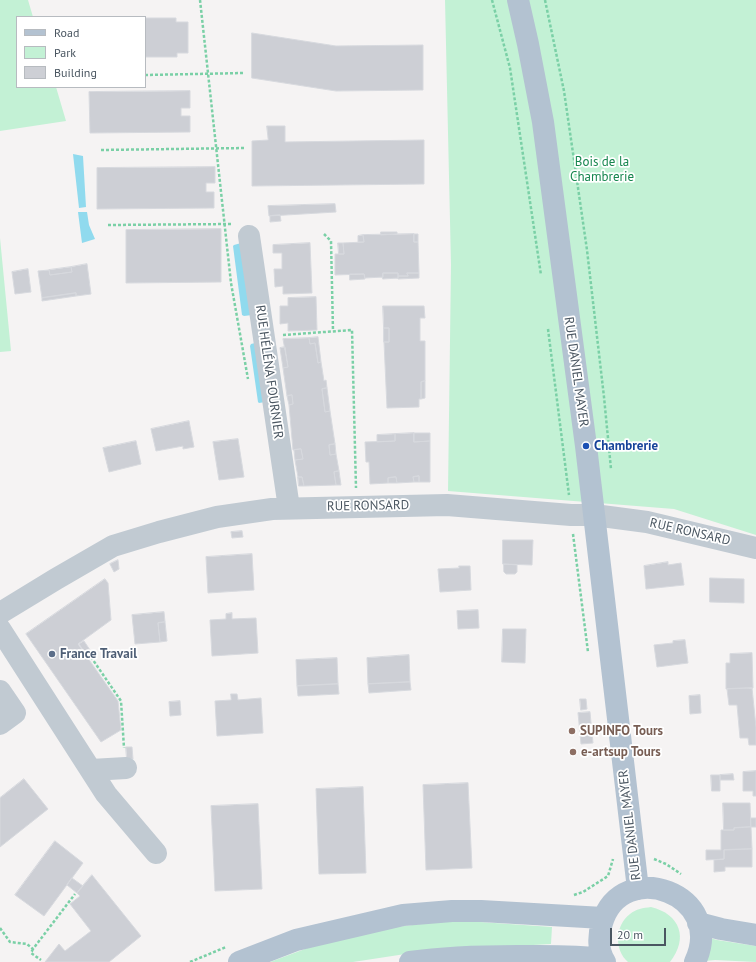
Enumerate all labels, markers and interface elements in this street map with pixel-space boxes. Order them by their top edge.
legend [16,16,146,88]
text: Road [54,25,79,40]
text: Park [54,45,76,60]
text: Building [54,65,97,80]
park label: Bois de la Chambrerie [570,154,634,185]
street label: RUE HÉLÉNA FOURNIER [252,304,286,440]
street label: RUE DANIEL MAYER [561,316,591,428]
place label: Chambrerie [594,438,658,454]
marker: Chambrerie [581,441,591,451]
street label: RUE RONSARD [327,497,409,515]
street label: RUE RONSARD [648,515,732,549]
place label: France Travail [60,646,137,662]
marker: France Travail [47,649,57,659]
place label: SUPINFO Tours [580,723,663,739]
marker: SUPINFO Tours [567,726,577,736]
place label: e-artsup Tours [581,744,661,760]
marker: e-artsup Tours [568,747,578,757]
street label: RUE DANIEL MAYER [615,769,645,881]
scale bar [612,920,668,946]
text: 20 m [617,927,643,942]

